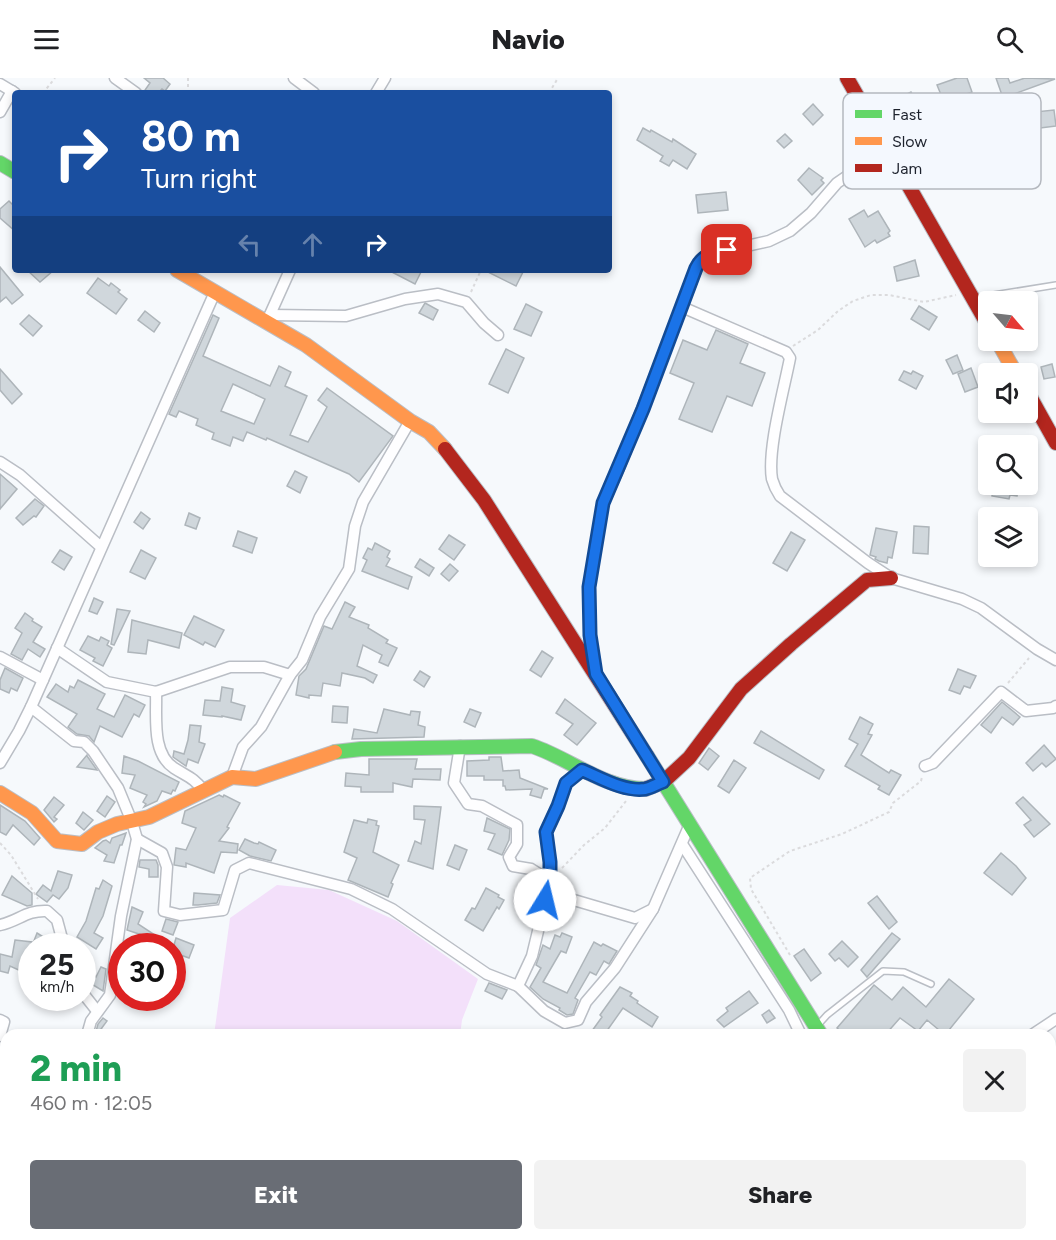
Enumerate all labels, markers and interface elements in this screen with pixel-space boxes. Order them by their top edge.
icon: menu [30,23,63,56]
text: Navio [491,23,565,56]
icon: search [993,23,1026,56]
legend [843,93,1041,189]
text: Fast [892,105,922,124]
text: 80 m [141,111,241,162]
icon: right [42,114,120,192]
text: Slow [892,132,927,151]
text: Jam [892,159,922,178]
text: Turn right [141,162,257,195]
pin [701,224,752,275]
icon: left [233,228,266,261]
icon: ahead [296,228,329,261]
icon: right [359,228,392,261]
icon: arrive [710,233,743,266]
north arrow [978,291,1038,351]
map controls [978,291,1038,567]
button: sound [978,363,1038,423]
button: search [978,435,1038,495]
button: layers [978,507,1038,567]
position arrow [513,868,577,932]
speed limit sign: 30 [108,933,186,1011]
text: 25 [40,946,74,983]
text: km/h [40,978,74,996]
text: 2 min [30,1047,122,1090]
button: close [963,1049,1026,1112]
text: 460 m · 12:05 [30,1091,152,1115]
button: Exit [30,1160,522,1229]
button: Share [534,1160,1026,1229]

